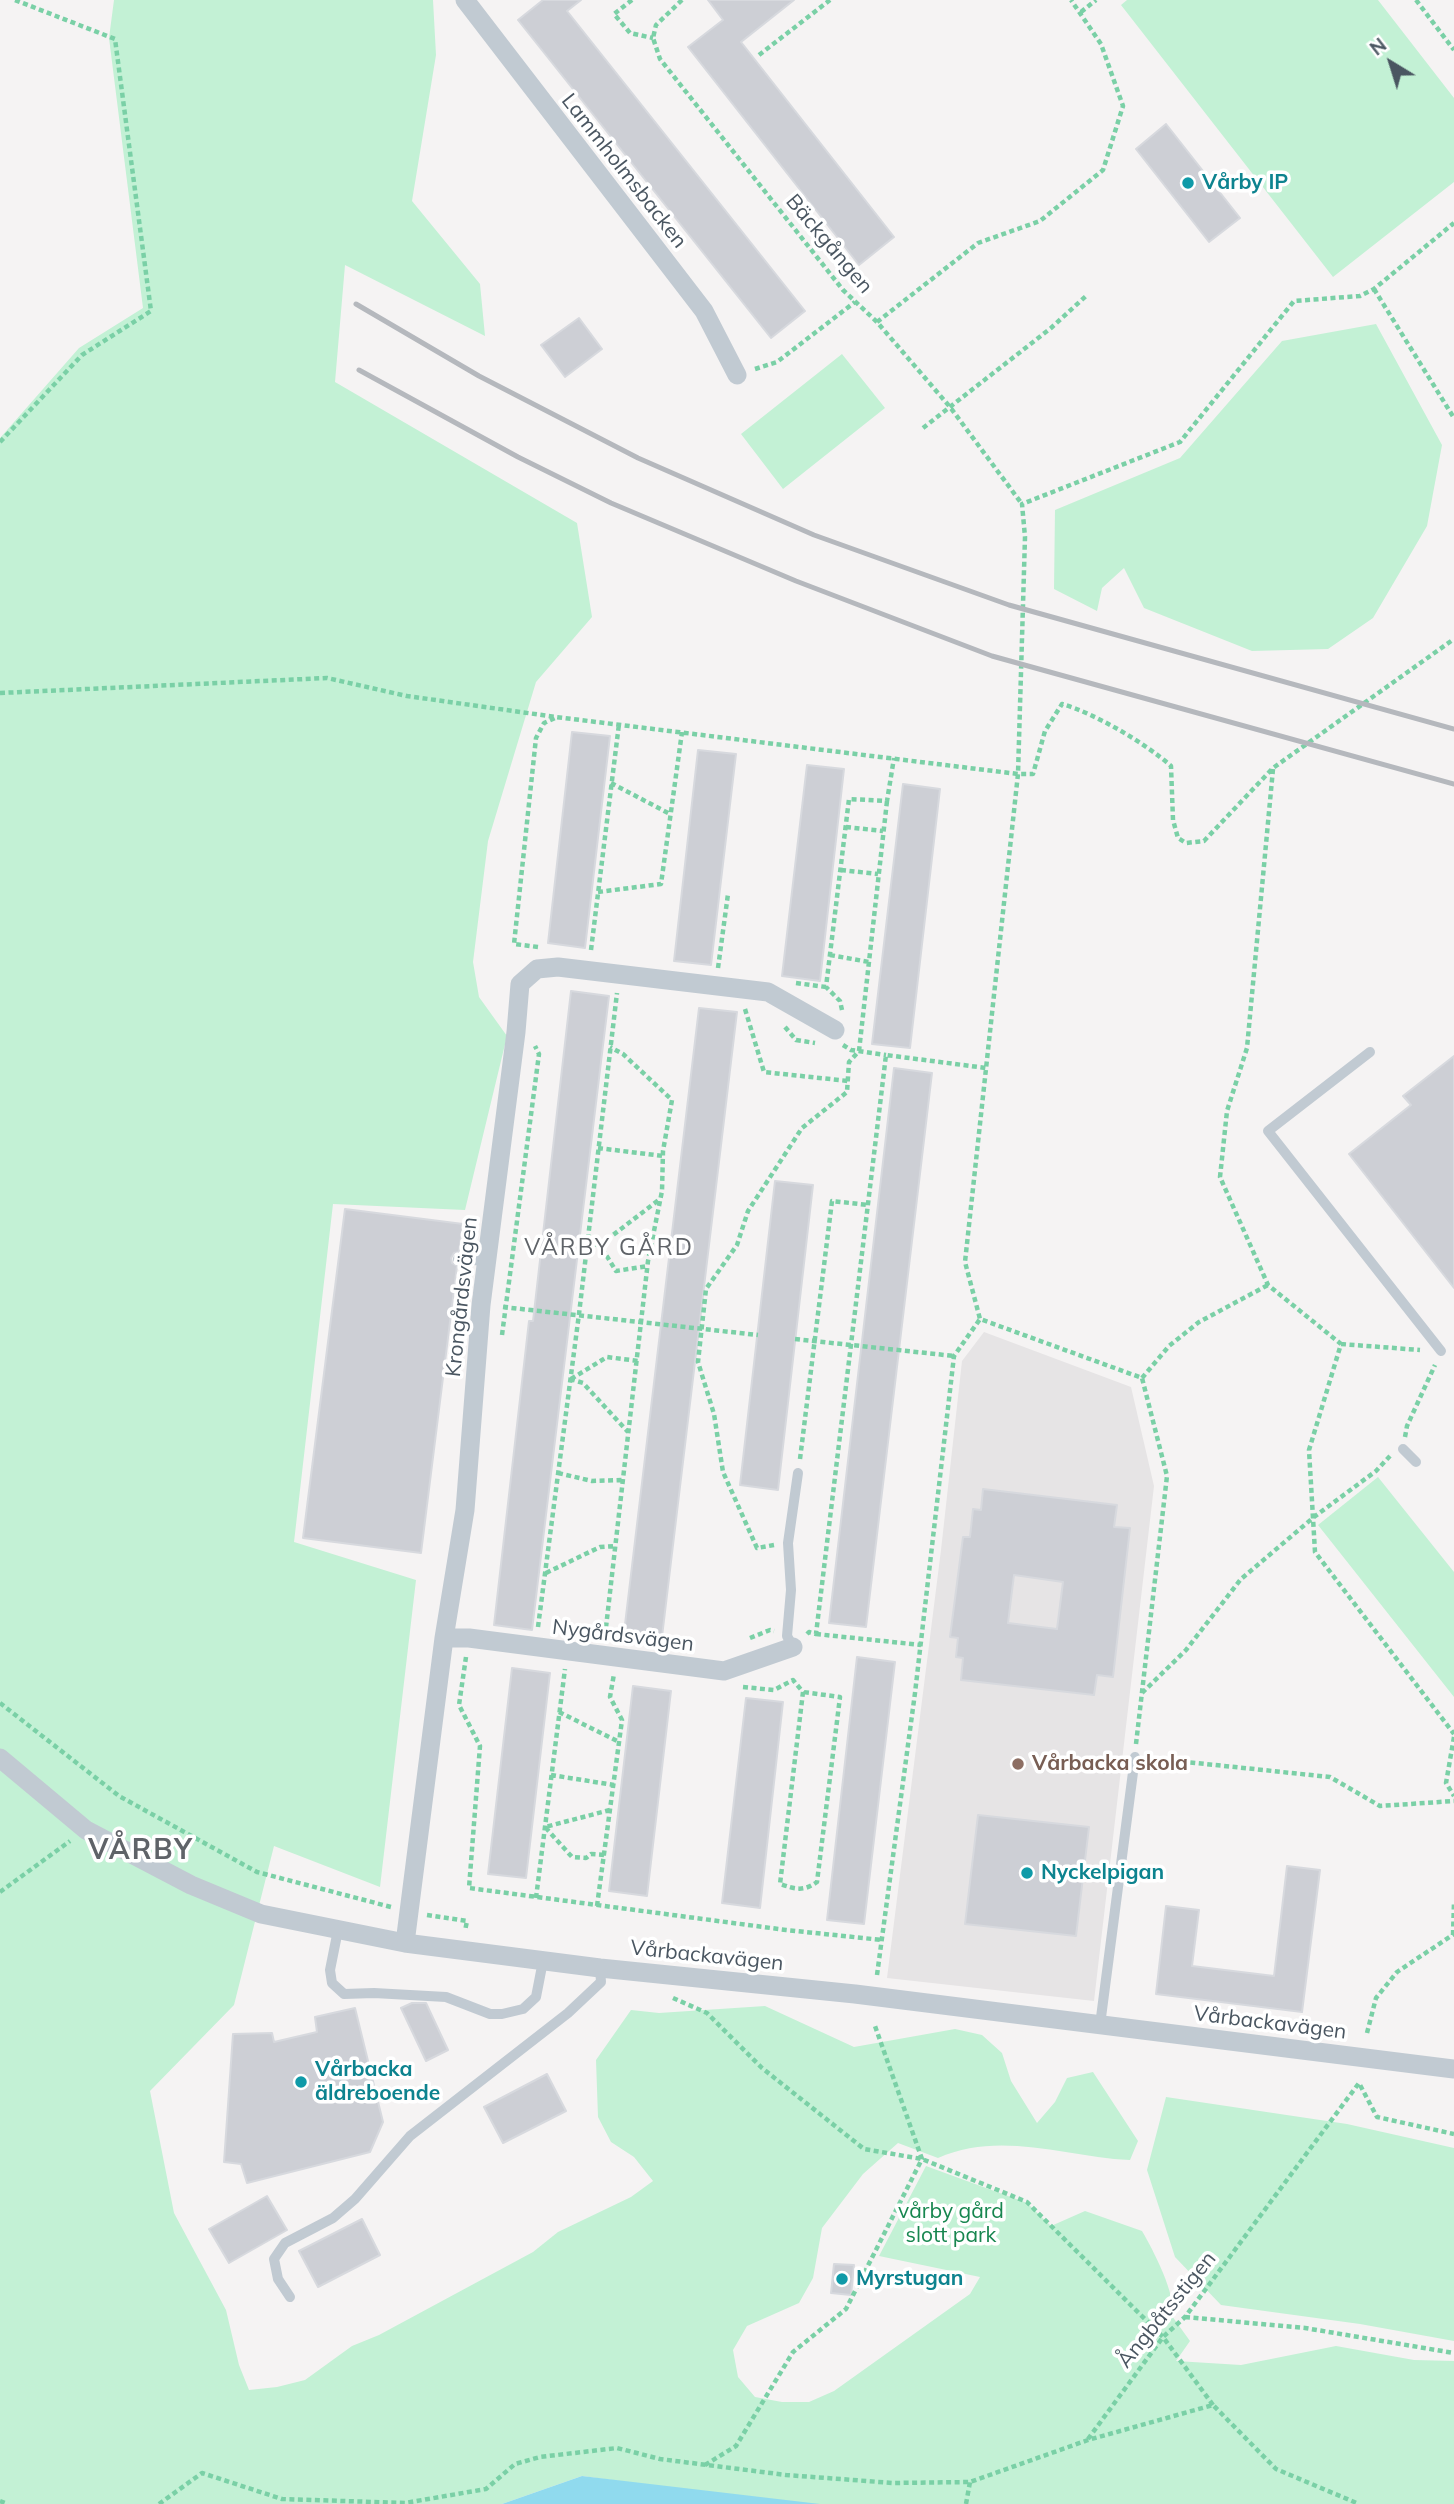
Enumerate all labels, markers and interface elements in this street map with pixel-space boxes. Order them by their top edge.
north arrow [1356,28,1426,98]
text: N [1365,33,1391,60]
street label: Lammholmsbacken [556,89,692,253]
place label: Vårby IP [1202,170,1288,196]
marker: Vårby IP [1180,175,1196,191]
street label: Bäckgången [780,189,878,299]
street label: Krongårdsvägen [441,1216,483,1378]
district label: VÅRBY GÅRD [525,1234,693,1262]
street label: Nygårdsvägen [551,1615,695,1657]
place label: Vårbacka skola [1032,1751,1188,1777]
marker: Vårbacka skola [1010,1756,1026,1772]
district label: VÅRBY [89,1834,193,1868]
place label: Nyckelpigan [1041,1860,1164,1886]
marker: Nyckelpigan [1019,1865,1035,1881]
street label: Vårbackavägen [629,1935,785,1977]
street label: Vårbackavägen [1192,2001,1348,2045]
place label: Vårbacka äldreboende [315,2057,440,2107]
marker: Vårbacka äldreboende [293,2074,309,2090]
park label: vårby gård slott park [898,2199,1004,2249]
street label: Ångbåtsstigen [1112,2247,1222,2373]
place label: Myrstugan [856,2266,963,2292]
marker: Myrstugan [834,2271,850,2287]

